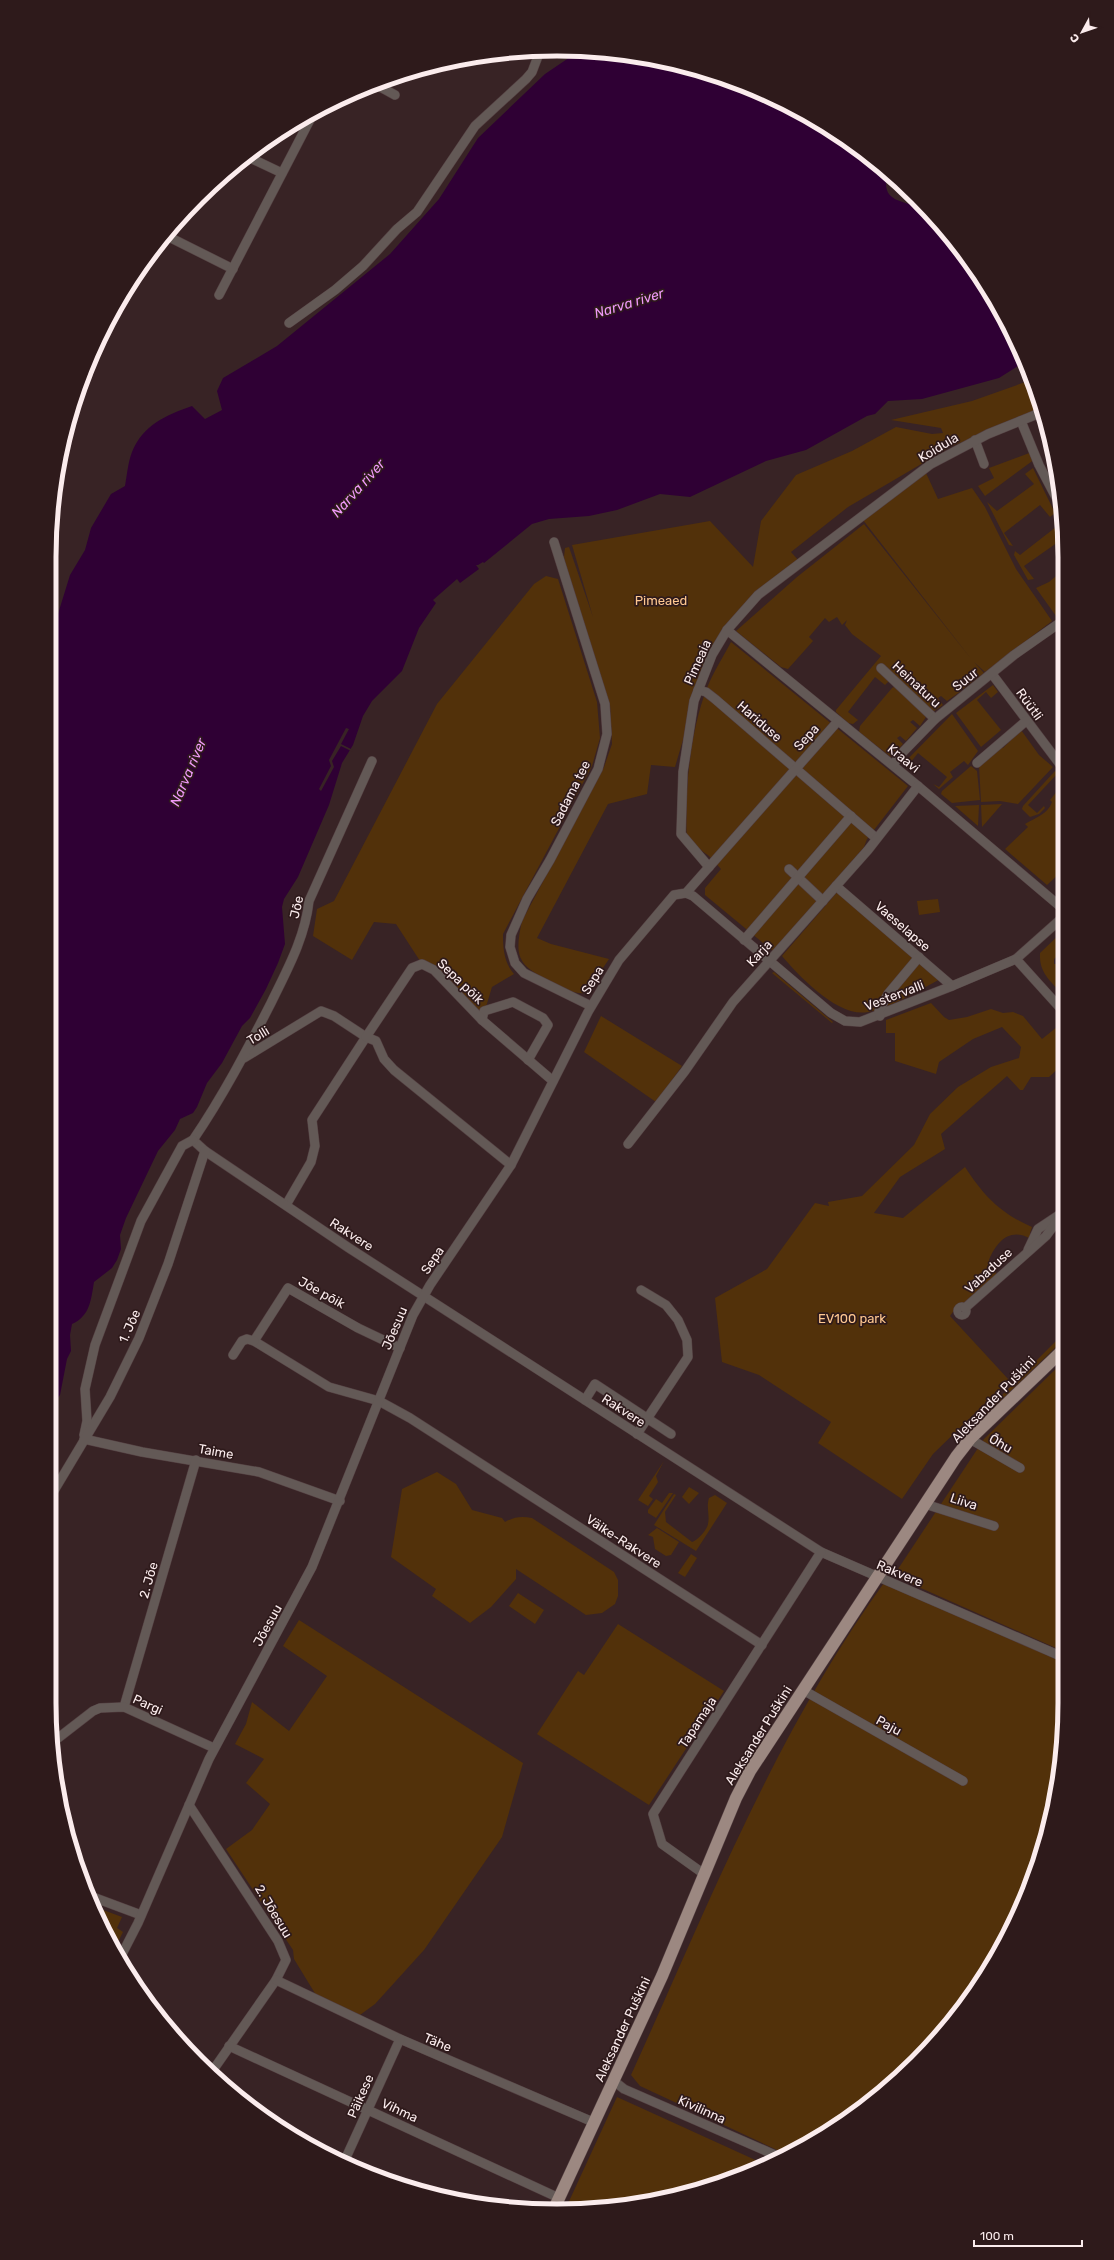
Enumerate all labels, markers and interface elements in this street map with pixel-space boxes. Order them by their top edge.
north arrow [1062,12,1102,52]
text: С [1067,31,1082,45]
water label: Narva river [592,285,667,322]
street label: Koidula [916,430,961,465]
water label: Narva river [328,455,389,521]
park label: Pimeaed [635,593,687,608]
street label: Pimeaia [681,637,714,687]
street label: Heinaturu [889,658,944,710]
street label: Suur [949,665,981,694]
street label: Rüütli [1013,686,1046,723]
street label: Hariduse [734,698,785,745]
street label: Sepa [791,721,822,754]
water label: Narva river [167,735,211,809]
street label: Kraavi [885,741,923,776]
street label: Sadama tee [548,758,593,828]
street label: Jõe [287,894,306,920]
street label: Vaeselapse [872,898,933,954]
street label: Karja [744,937,775,970]
street label: Sepa põik [434,956,487,1007]
street label: Sepa [578,963,607,997]
street label: Vestervalli [862,977,926,1014]
street label: Tolli [244,1023,272,1048]
street label: Rakvere [327,1215,376,1254]
street label: Sepa [418,1244,447,1277]
street label: Vabaduse [962,1245,1015,1296]
street label: Jõe põik [296,1273,348,1312]
street label: Jõesuu [379,1304,410,1352]
street label: 1. Jõe [115,1307,143,1345]
park label: EV100 park [818,1311,886,1326]
street label: Aleksander Puškini [948,1353,1038,1446]
street label: Rakvere [599,1391,648,1430]
street label: Õhu [986,1431,1015,1456]
street label: Taime [197,1441,235,1462]
street label: Liiva [948,1490,979,1513]
street label: Väike-Rakvere [583,1512,664,1571]
street label: Rakvere [874,1557,925,1590]
street label: 2. Jõe [136,1560,161,1600]
street label: Jõesuu [250,1602,285,1649]
street label: Aleksander Puškini [722,1683,795,1788]
street label: Pargi [130,1691,165,1719]
street label: Tapamaja [675,1694,719,1751]
street label: Paju [873,1712,904,1738]
street label: 2. Jõesuu [252,1882,295,1941]
street label: Aleksander Puškini [592,1974,653,2084]
street label: Tähe [422,2030,454,2055]
street label: Päikese [344,2072,377,2120]
street label: Kivilinna [676,2092,728,2127]
street label: Vihma [379,2096,420,2125]
scale bar [974,2222,1082,2248]
text: 100 m [980,2229,1014,2243]

